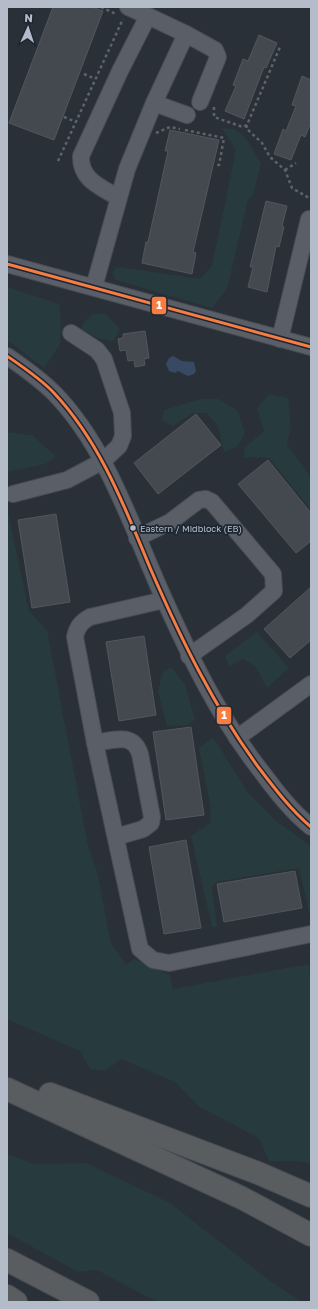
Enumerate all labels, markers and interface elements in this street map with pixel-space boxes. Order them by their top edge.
north arrow [8,8,48,48]
text: N [24,11,33,24]
line badge: 1 [151,296,167,315]
text: 1 [156,298,162,311]
marker: Eastern / Midblock (EB) [128,523,138,533]
place label: Eastern / Midblock (EB) [140,523,242,534]
line badge: 1 [216,706,232,725]
text: 1 [221,708,227,721]

